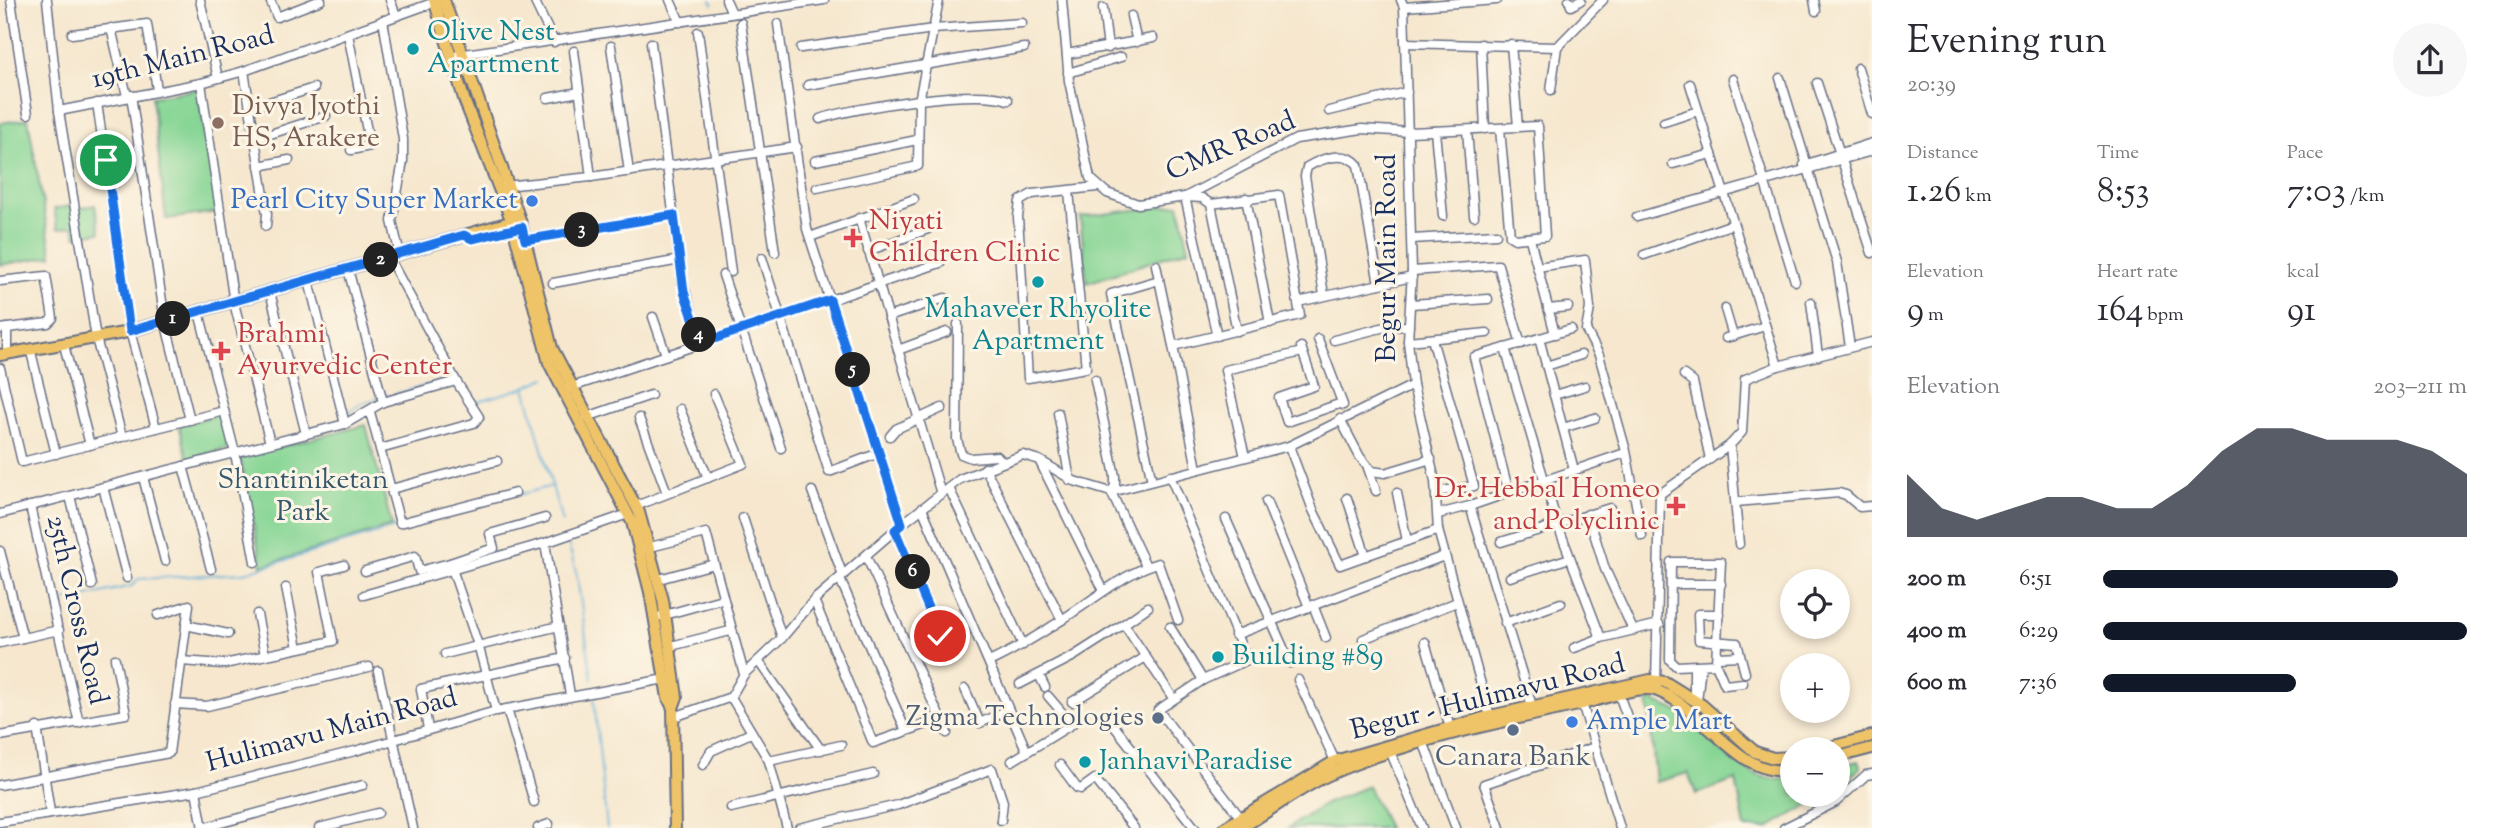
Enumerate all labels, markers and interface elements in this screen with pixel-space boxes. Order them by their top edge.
place label: Olive Nest Apartment [427,13,560,85]
street label: 19th Main Road [88,16,279,100]
text: Evening run [1907,16,2107,70]
button: share [2393,23,2467,97]
marker: Olive Nest Apartment [405,41,421,57]
text: 20:39 [1907,69,1956,102]
place label: Divya Jyothi HS, Arakere [232,87,380,159]
street label: CMR Road [1160,102,1302,192]
marker: Divya Jyothi HS, Arakere [210,115,226,131]
pin [76,130,136,190]
text: Distance [1907,140,1979,167]
text: Time [2097,140,2139,167]
text: Pace [2287,140,2323,167]
icon: arrive [87,141,125,179]
street label: Begur Main Road [1368,153,1408,363]
text: 1.26 [1907,167,1962,218]
text: 8:53 [2097,167,2150,218]
text: 7:03 [2287,167,2346,218]
place label: Pearl City Super Market [231,181,518,221]
text: km [1962,183,1992,210]
text: /km [2346,183,2384,210]
marker: Pearl City Super Market [524,193,540,209]
place label: Niyati Children Clinic [869,202,1061,274]
pin: 3 [564,212,600,247]
text: 3 [578,216,585,243]
marker: Niyati Children Clinic [843,228,863,248]
pin: 2 [364,243,398,278]
text: 2 [376,246,385,273]
text: Elevation [1907,259,1984,286]
text: Heart rate [2097,259,2178,286]
text: kcal [2287,259,2320,286]
marker: Mahaveer Rhyolite Apartment [1030,274,1046,290]
text: 9 [1907,286,1924,337]
text: 164 [2097,286,2143,337]
text: 91 [2287,286,2316,337]
place label: Mahaveer Rhyolite Apartment [924,290,1152,362]
pin: 1 [156,302,190,336]
text: m [1924,302,1944,329]
text: bpm [2143,302,2184,329]
text: 1 [169,305,176,332]
place label: Brahmi Ayurvedic Center [237,315,453,387]
pin: 4 [682,318,716,352]
text: 4 [694,321,703,348]
marker: Brahmi Ayurvedic Center [211,341,231,361]
pin: 5 [836,352,870,388]
text: 5 [849,356,856,383]
text: Elevation [1907,371,2000,404]
text: 203–211 m [2373,371,2467,404]
park label: Shantiniketan Park [218,461,389,533]
place label: Dr. Hebbal Homeo and Polyclinic [1434,470,1660,542]
marker: Dr. Hebbal Homeo and Polyclinic [1666,496,1686,516]
street label: 25th Cross Road [35,511,117,709]
pin: 6 [895,554,930,590]
text: 6 [908,558,917,585]
text: 200 m [1907,563,1966,596]
text: 6:51 [2019,563,2052,596]
map controls [1780,569,1850,807]
button: locate [1780,569,1850,639]
pin [910,606,970,666]
text: 400 m [1907,615,1967,648]
text: 6:29 [2019,615,2058,648]
icon: check [921,617,959,655]
place label: Building #89 [1232,637,1383,677]
street label: Begur - Hulimavu Road [1346,644,1630,751]
marker: Building #89 [1210,649,1226,665]
button: + [1780,653,1850,723]
text: 600 m [1907,667,1967,700]
text: 7:36 [2019,667,2057,700]
street label: Hulimavu Main Road [202,678,462,784]
place label: Zigma Technologies [906,698,1144,738]
place label: Ample Mart [1586,702,1732,742]
marker: Zigma Technologies [1150,710,1166,726]
marker: Ample Mart [1564,714,1580,730]
marker: Canara Bank [1505,722,1521,738]
button: − [1780,737,1850,807]
place label: Canara Bank [1435,738,1591,778]
place label: Janhavi Paradise [1097,742,1293,782]
marker: Janhavi Paradise [1077,754,1093,770]

